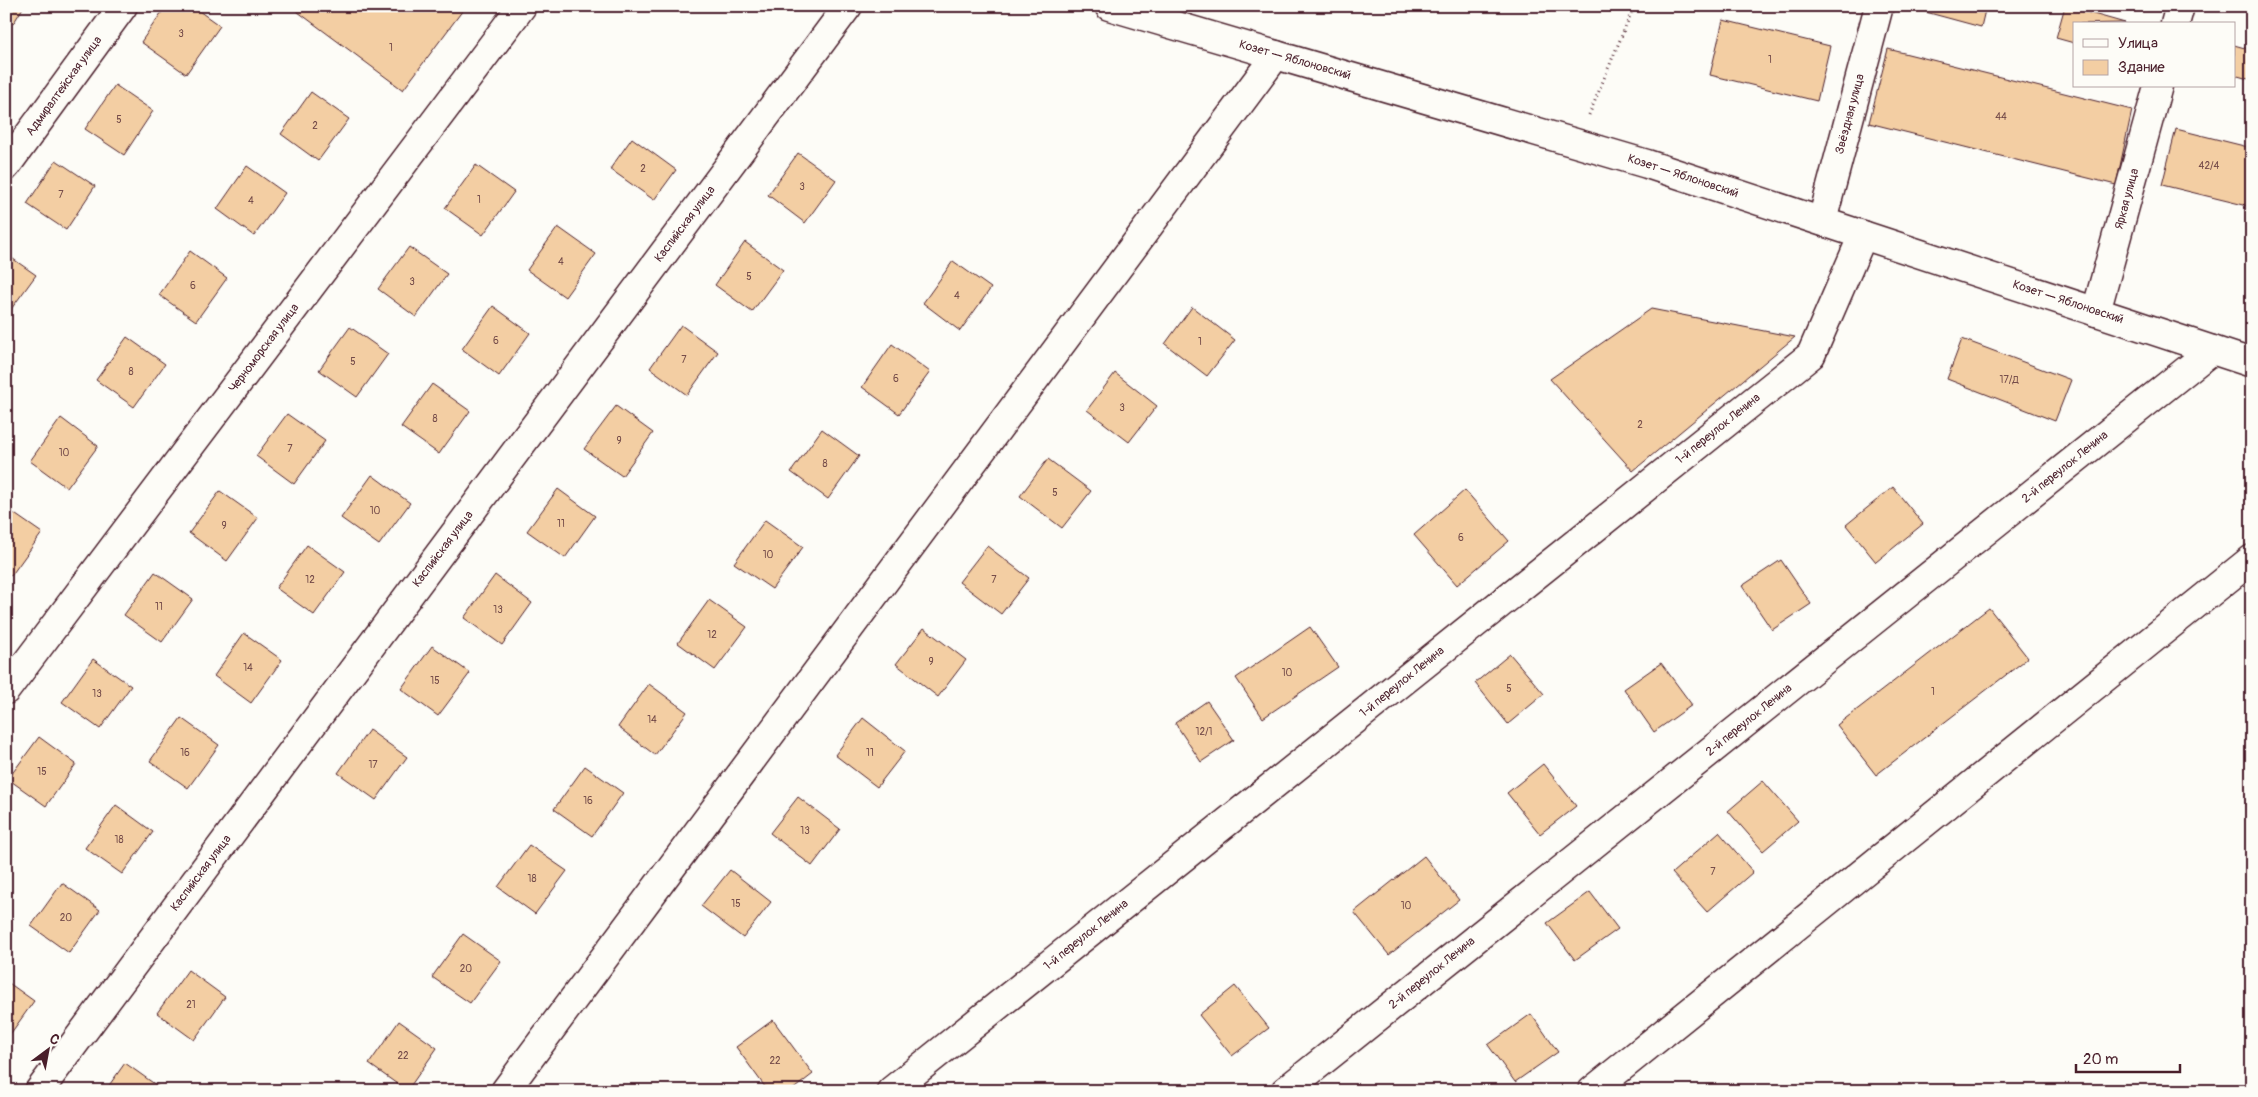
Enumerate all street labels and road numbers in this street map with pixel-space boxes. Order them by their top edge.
street label: Адмиралтейская улица [23,33,105,139]
street label: Козет — Яблоновский [1237,37,1353,83]
street label: Звёздная улица [1832,72,1868,156]
street label: Козет — Яблоновский [1626,151,1741,201]
street label: Яркая улица [2112,166,2142,231]
street label: Каспийская улица [651,183,719,265]
street label: Козет — Яблоновский [2011,277,2126,327]
street label: Черноморская улица [226,300,303,395]
street label: 1-й переулок Ленина [1673,390,1764,468]
street label: 2-й переулок Ленина [2019,427,2111,506]
street label: Каспийская улица [409,508,477,590]
street label: 1-й переулок Ленина [1357,643,1448,721]
street label: 2-й переулок Ленина [1703,680,1795,759]
street label: Каспийская улица [167,832,235,914]
street label: 1-й переулок Ленина [1041,896,1132,974]
street label: 2-й переулок Ленина [1386,933,1478,1012]

